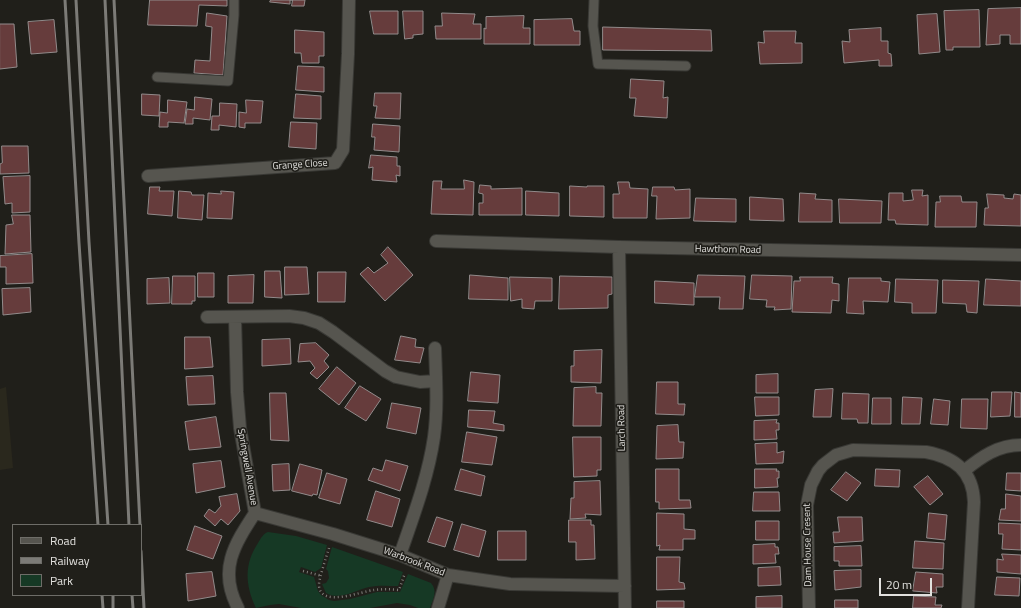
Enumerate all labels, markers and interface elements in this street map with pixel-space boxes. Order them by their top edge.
street label: Grange Close [272,157,328,173]
street label: Hawthorn Road [695,243,761,257]
street label: Larch Road [616,405,628,451]
street label: Springwell Avenue [234,428,260,506]
street label: Dam House Cresent [801,503,815,587]
legend [12,524,142,596]
text: Road [50,531,76,550]
street label: Warbrook Road [382,545,446,579]
text: Railway [50,551,90,570]
scale bar [881,570,934,596]
text: Park [50,571,73,590]
text: 20 m [886,575,912,594]

